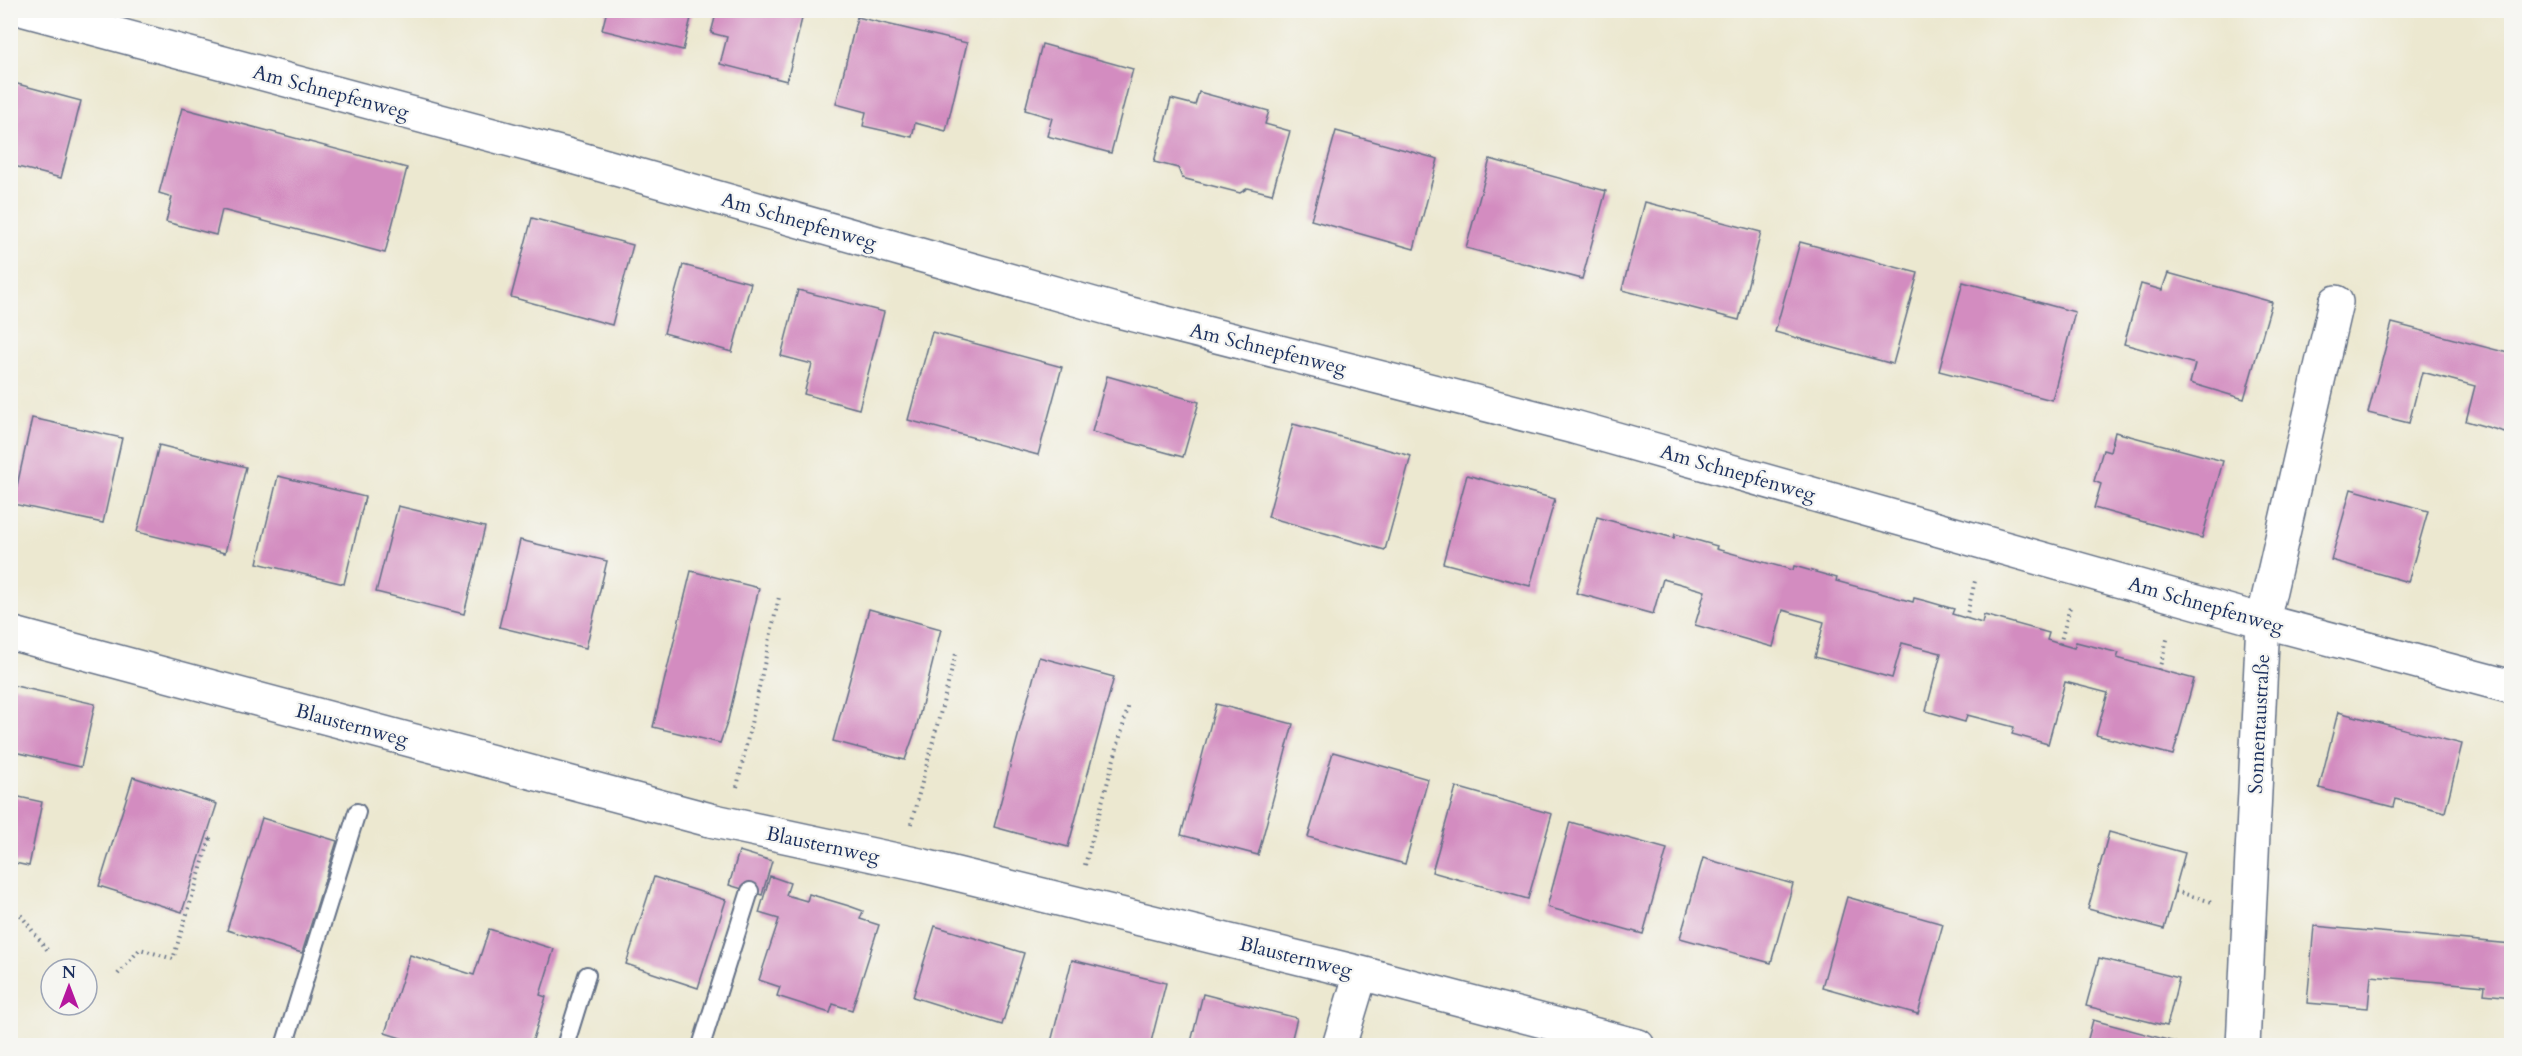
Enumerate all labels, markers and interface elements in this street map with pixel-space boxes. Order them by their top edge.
street label: Am Schnepfenweg [250,58,413,126]
street label: Am Schnepfenweg [718,186,881,256]
street label: Am Schnepfenweg [1187,316,1350,382]
street label: Am Schnepfenweg [1657,438,1820,508]
street label: Am Schnepfenweg [2125,570,2288,640]
street label: Sonnentaustraße [2242,653,2276,795]
street label: Blausternweg [293,697,412,753]
street label: Blausternweg [764,820,883,870]
street label: Blausternweg [1237,930,1356,984]
north arrow [39,957,99,1017]
text: N [62,962,76,984]

